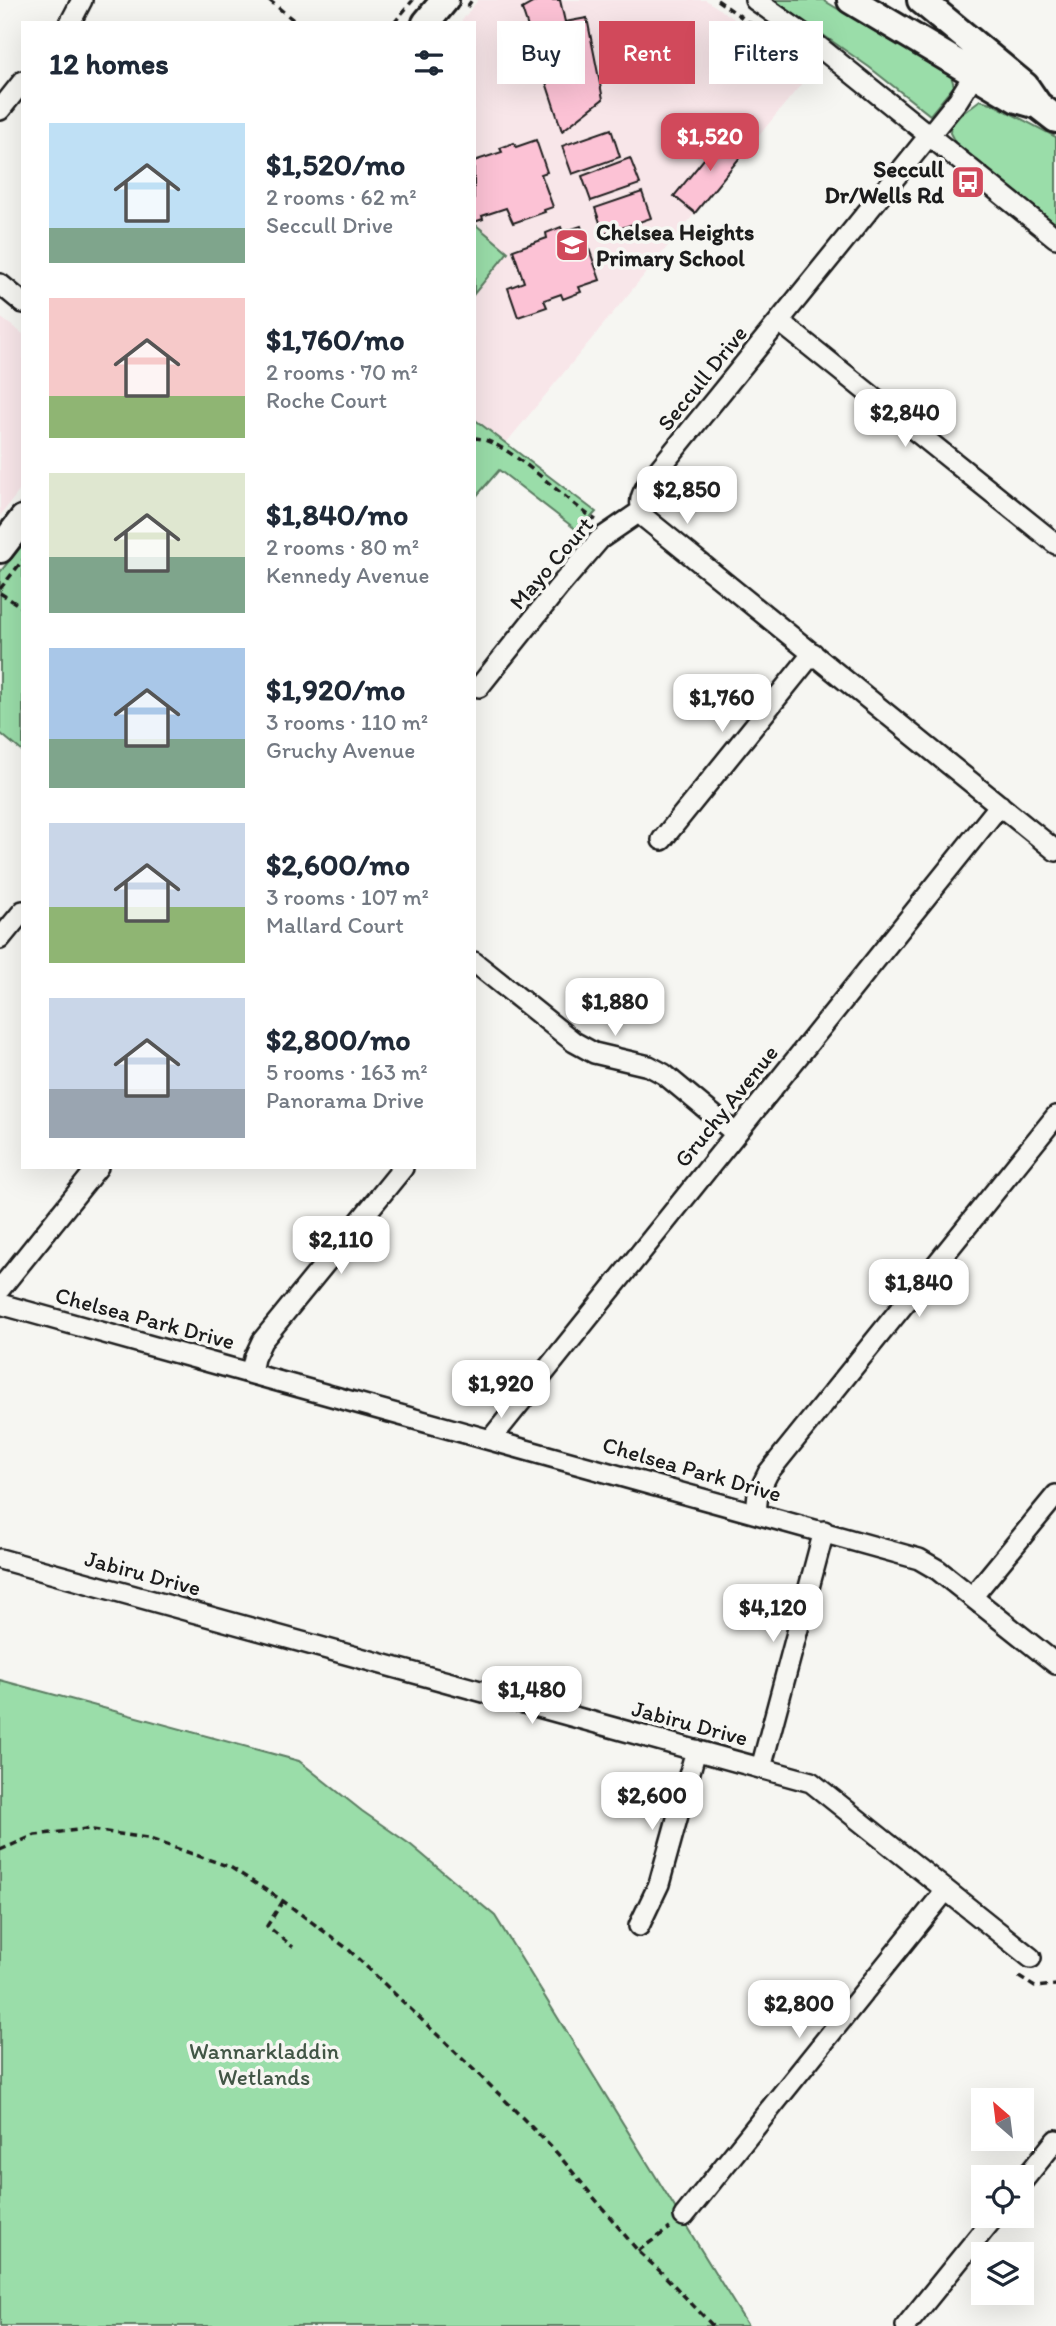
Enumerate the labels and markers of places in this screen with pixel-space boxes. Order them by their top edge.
pin: $1,520 [653,114,767,173]
place label: Seccull Dr/Wells Rd [825,155,944,209]
bus stop icon: Seccull Dr/Wells Rd [949,163,987,201]
place label: Chelsea Heights Primary School [596,218,754,272]
school or university icon: Chelsea Heights Primary School [553,226,591,264]
pin: $2,840 [848,390,962,449]
pin: $2,850 [630,466,744,526]
pin: $1,760 [665,674,779,734]
pin: $1,880 [558,978,672,1038]
pin: $2,110 [284,1216,398,1276]
pin: $1,840 [862,1260,976,1319]
pin: $1,920 [444,1360,558,1420]
pin: $4,120 [716,1584,830,1644]
pin: $1,480 [475,1666,589,1726]
pin: $2,600 [595,1772,709,1832]
pin: $2,800 [742,1980,856,2040]

